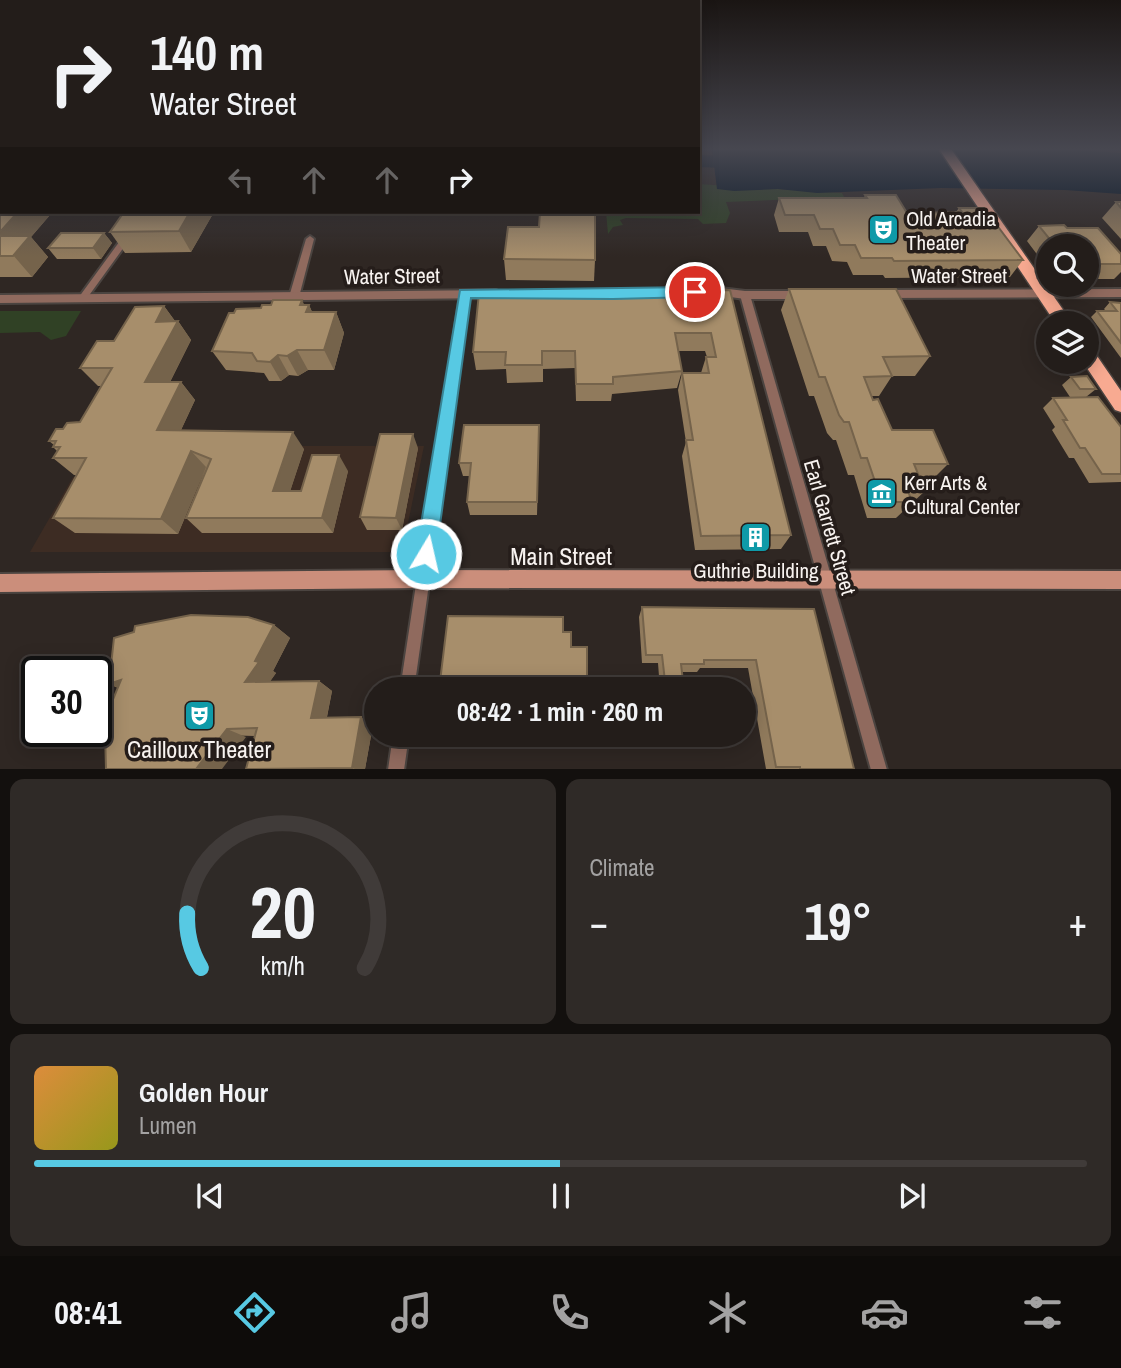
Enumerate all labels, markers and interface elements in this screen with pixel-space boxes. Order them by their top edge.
text: 140 m [150,19,264,85]
icon: right [35,28,126,119]
text: Water Street [150,82,296,125]
icon: left [222,161,260,199]
icon: ahead [295,161,333,199]
icon: ahead [368,161,406,199]
icon: right [441,161,479,199]
place label: Old Arcadia Theater [906,204,996,257]
theatre icon: Old Arcadia Theater [866,213,900,247]
map controls [1036,234,1099,374]
button: search [1036,234,1099,297]
street label: Water Street [344,261,440,291]
street label: Water Street [911,261,1007,290]
pin [665,262,725,322]
icon: arrive [676,273,714,311]
button: layers [1036,311,1099,374]
street label: Earl Garrett Street [797,456,863,598]
place label: Kerr Arts & Cultural Center [904,468,1020,521]
museum icon: Kerr Arts & Cultural Center [864,477,898,511]
position arrow [389,517,463,591]
building icon: Guthrie Building [739,521,773,555]
street label: Main Street [510,540,612,572]
place label: Guthrie Building [693,556,819,585]
speed limit sign: 30 [21,656,112,747]
text: 08:42 · 1 min · 260 m [457,694,663,729]
theatre icon: Cailloux Theater [182,698,216,732]
place label: Cailloux Theater [127,733,271,765]
text: Climate [590,852,654,883]
text: 20 [250,863,316,961]
text: 19° [804,886,872,956]
text: − [590,897,608,948]
text: + [1069,897,1087,948]
text: km/h [261,948,305,982]
text: Golden Hour [139,1075,268,1110]
text: Lumen [139,1110,197,1141]
icon: previous [191,1177,229,1215]
icon: pause [542,1177,580,1215]
icon: next [893,1177,931,1215]
icon: directions [230,1288,279,1337]
icon: music [387,1288,436,1337]
icon: phone [545,1288,594,1337]
icon: climate [703,1288,752,1337]
icon: car [860,1288,909,1337]
icon: filters [1018,1288,1067,1337]
text: 08:41 [54,1291,121,1334]

